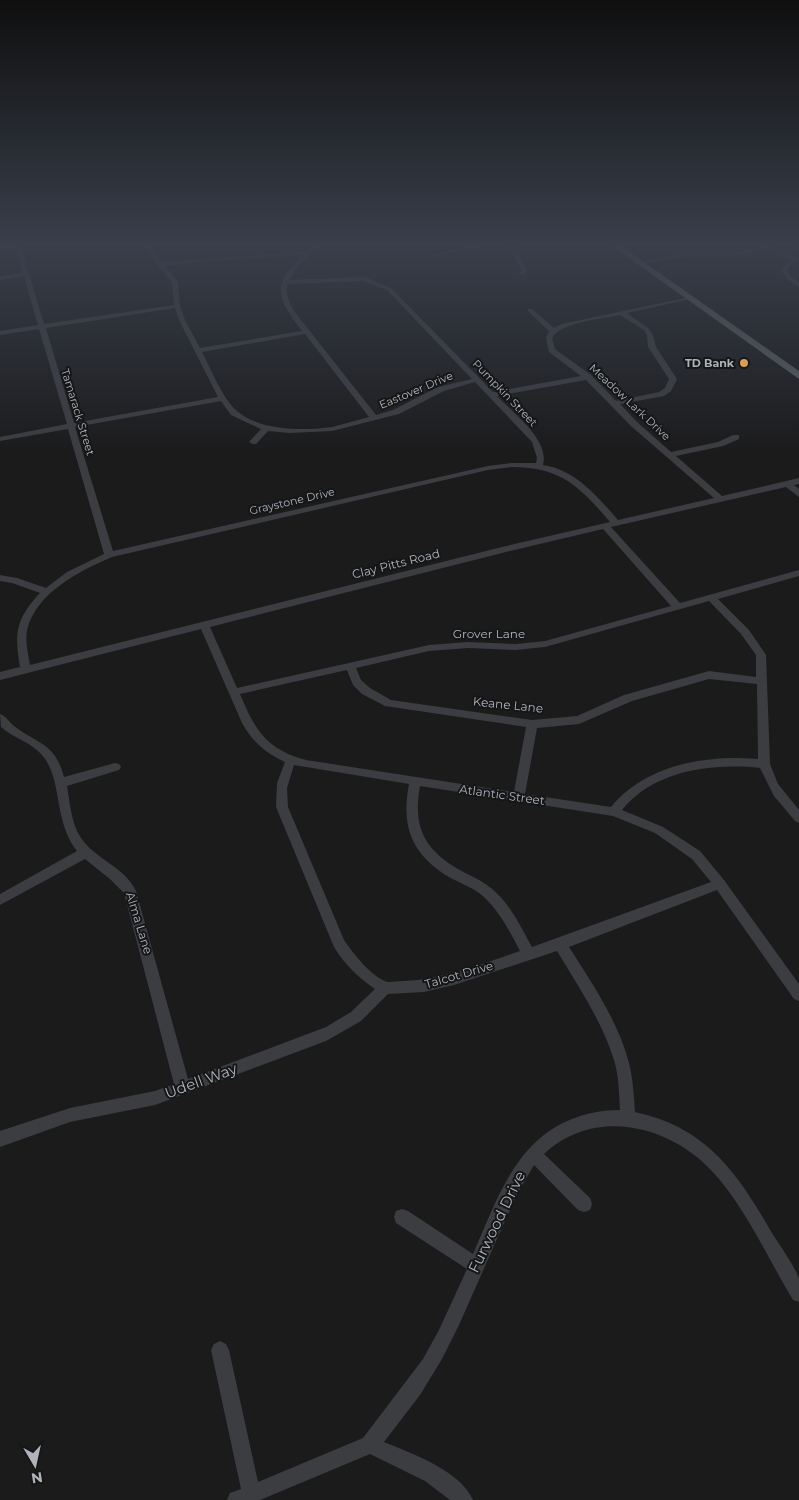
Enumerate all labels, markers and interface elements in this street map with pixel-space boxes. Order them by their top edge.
place label: TD Bank [685,356,735,370]
street label: Pumpkin Street [470,357,541,430]
marker: TD Bank [738,357,750,369]
street label: Meadow Lark Drive [587,361,674,443]
street label: Tamarack Street [58,367,98,458]
street label: Eastover Drive [377,368,455,412]
street label: Graystone Drive [248,484,336,518]
street label: Clay Pitts Road [350,545,441,582]
street label: Grover Lane [453,626,525,641]
street label: Keane Lane [472,693,544,716]
street label: Atlantic Street [458,781,546,808]
street label: Alma Lane [123,890,156,956]
street label: Talcot Drive [423,958,495,991]
street label: Udell Way [162,1058,240,1102]
street label: Furwood Drive [464,1168,529,1276]
north arrow [10,1440,60,1490]
text: N [30,1468,44,1488]

